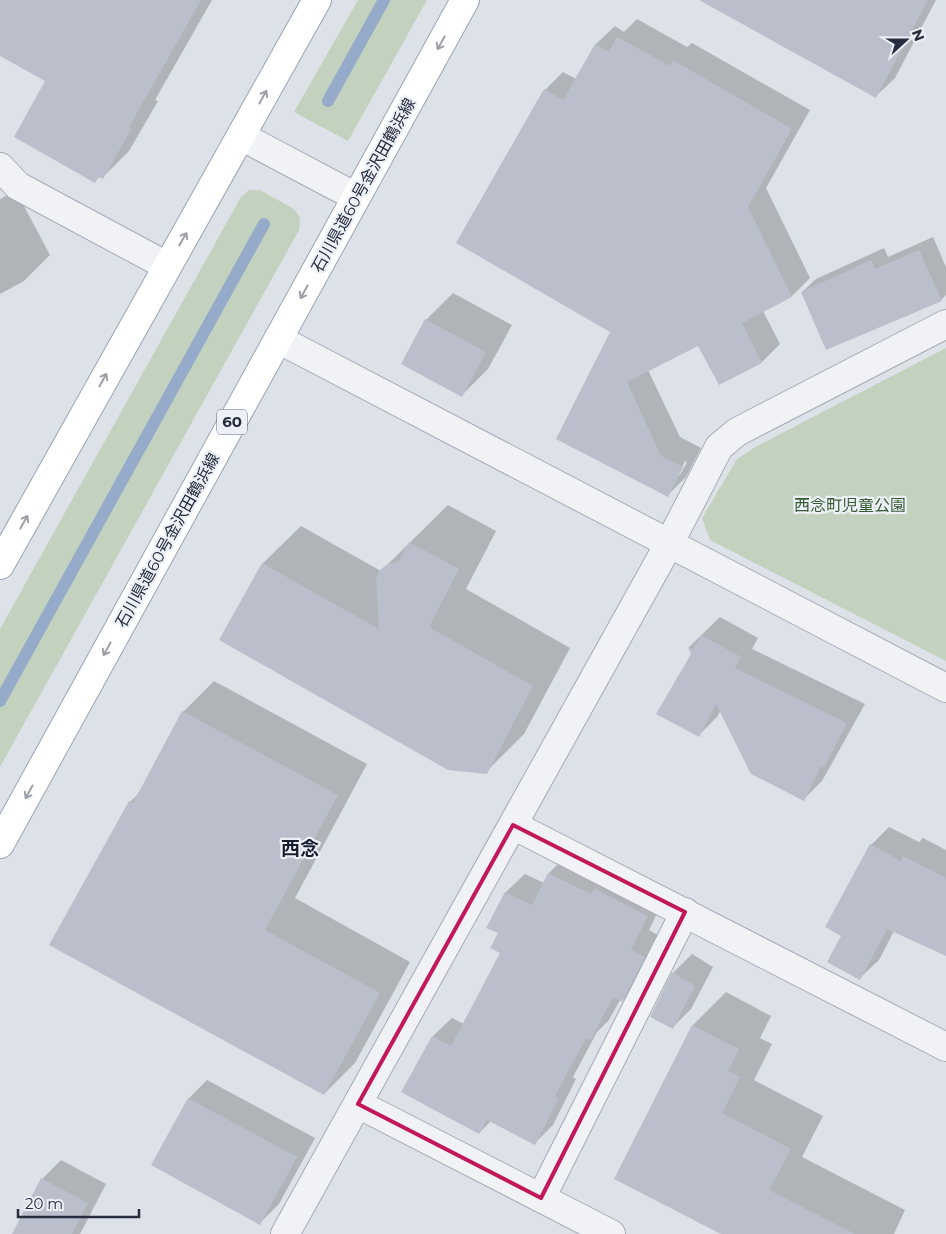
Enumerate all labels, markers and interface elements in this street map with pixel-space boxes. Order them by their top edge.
north arrow [881,15,931,65]
text: N [908,27,929,44]
one-way arrow [436,35,446,49]
one-way arrow [258,90,268,105]
street label: 石川県道60号金沢田鶴浜線 [308,95,419,276]
one-way arrow [178,232,188,246]
one-way arrow [298,285,308,299]
one-way arrow [99,374,109,388]
road number: 60 [217,410,247,434]
street label: 石川県道60号金沢田鶴浜線 [112,450,223,631]
park label: 西念町児童公園 [794,496,906,515]
one-way arrow [19,515,29,530]
one-way arrow [102,642,112,657]
one-way arrow [24,784,34,799]
district label: 西念 [281,837,319,860]
scale bar [18,1186,139,1218]
text: 20 m [25,1194,63,1213]

